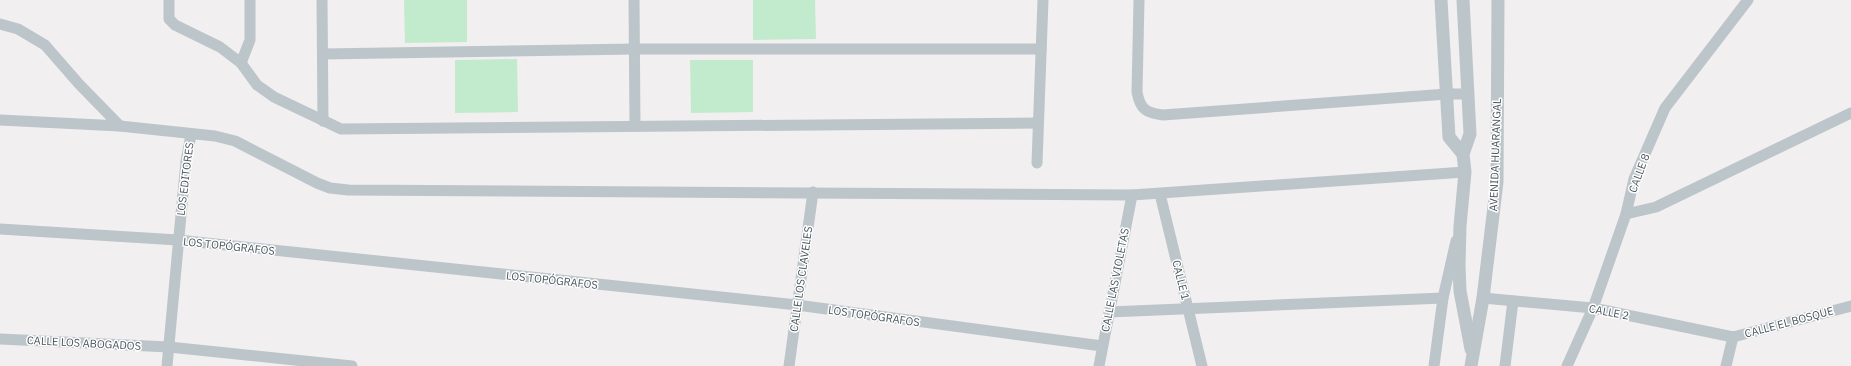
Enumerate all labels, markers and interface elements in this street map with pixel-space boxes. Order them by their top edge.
street label: AVENIDA HUARANGAL [1486,98,1504,212]
street label: LOS EDITORES [174,142,196,216]
street label: CALLE 8 [1625,152,1653,194]
street label: CALLE LOS CLAVELES [787,225,815,333]
street label: CALLE LAS VIOLETAS [1098,227,1132,333]
street label: LOS TOPÓGRAFOS [182,234,276,258]
street label: CALLE 1 [1169,259,1193,302]
street label: LOS TOPÓGRAFOS [505,268,599,292]
street label: CALLE 2 [1588,301,1630,323]
street label: LOS TOPÓGRAFOS [827,303,921,329]
street label: CALLE EL BOSQUE [1743,303,1835,341]
street label: CALLE LOS ABOGADOS [27,333,141,353]

